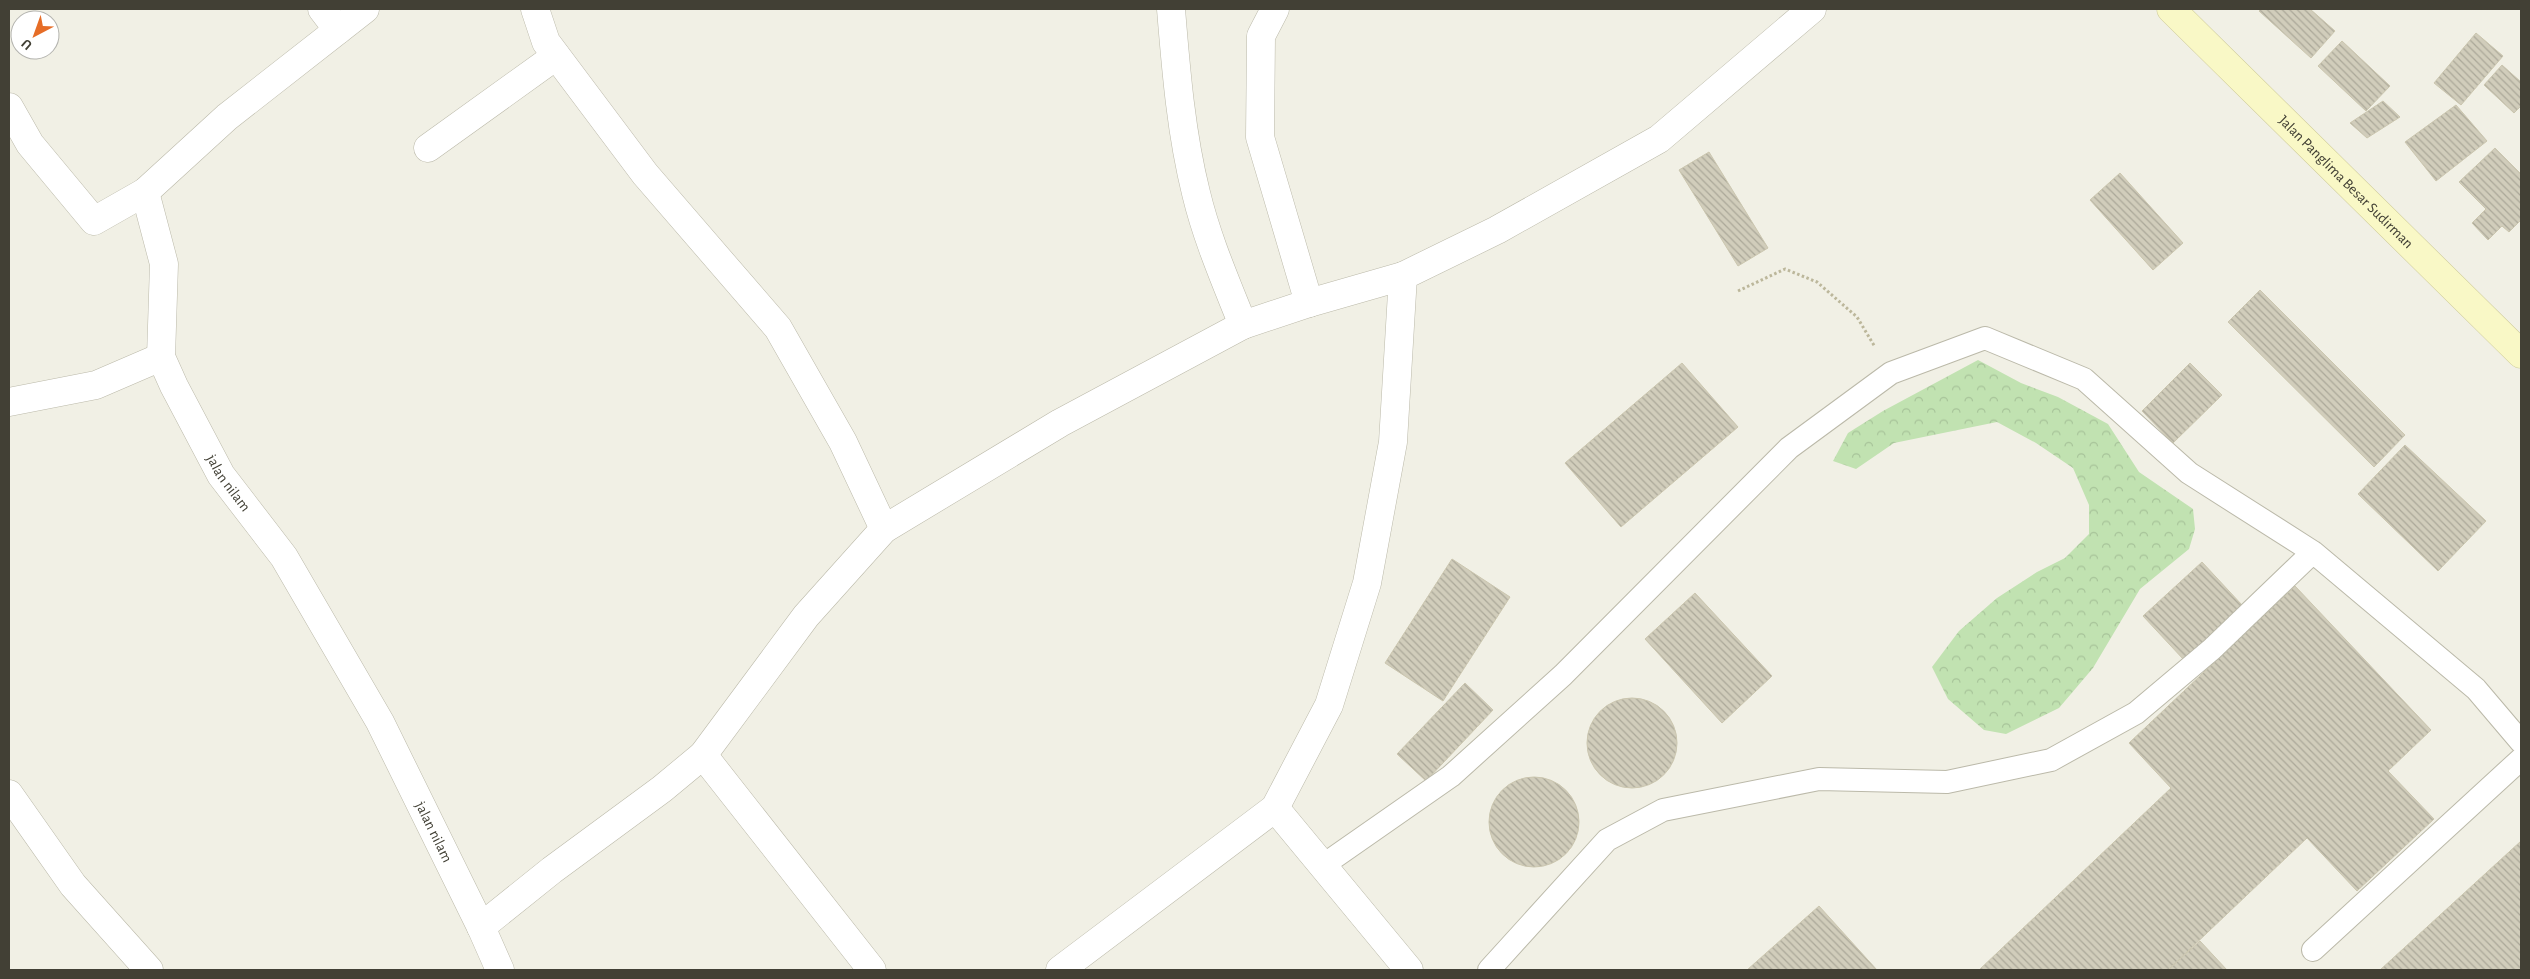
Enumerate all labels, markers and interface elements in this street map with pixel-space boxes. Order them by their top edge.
north arrow [10,10,60,60]
text: U [19,36,35,52]
street label: Jalan Panglima Besar Sudirman [2276,113,2416,251]
street label: jalan nilam [204,452,253,514]
street label: jalan nilam [412,799,455,865]

